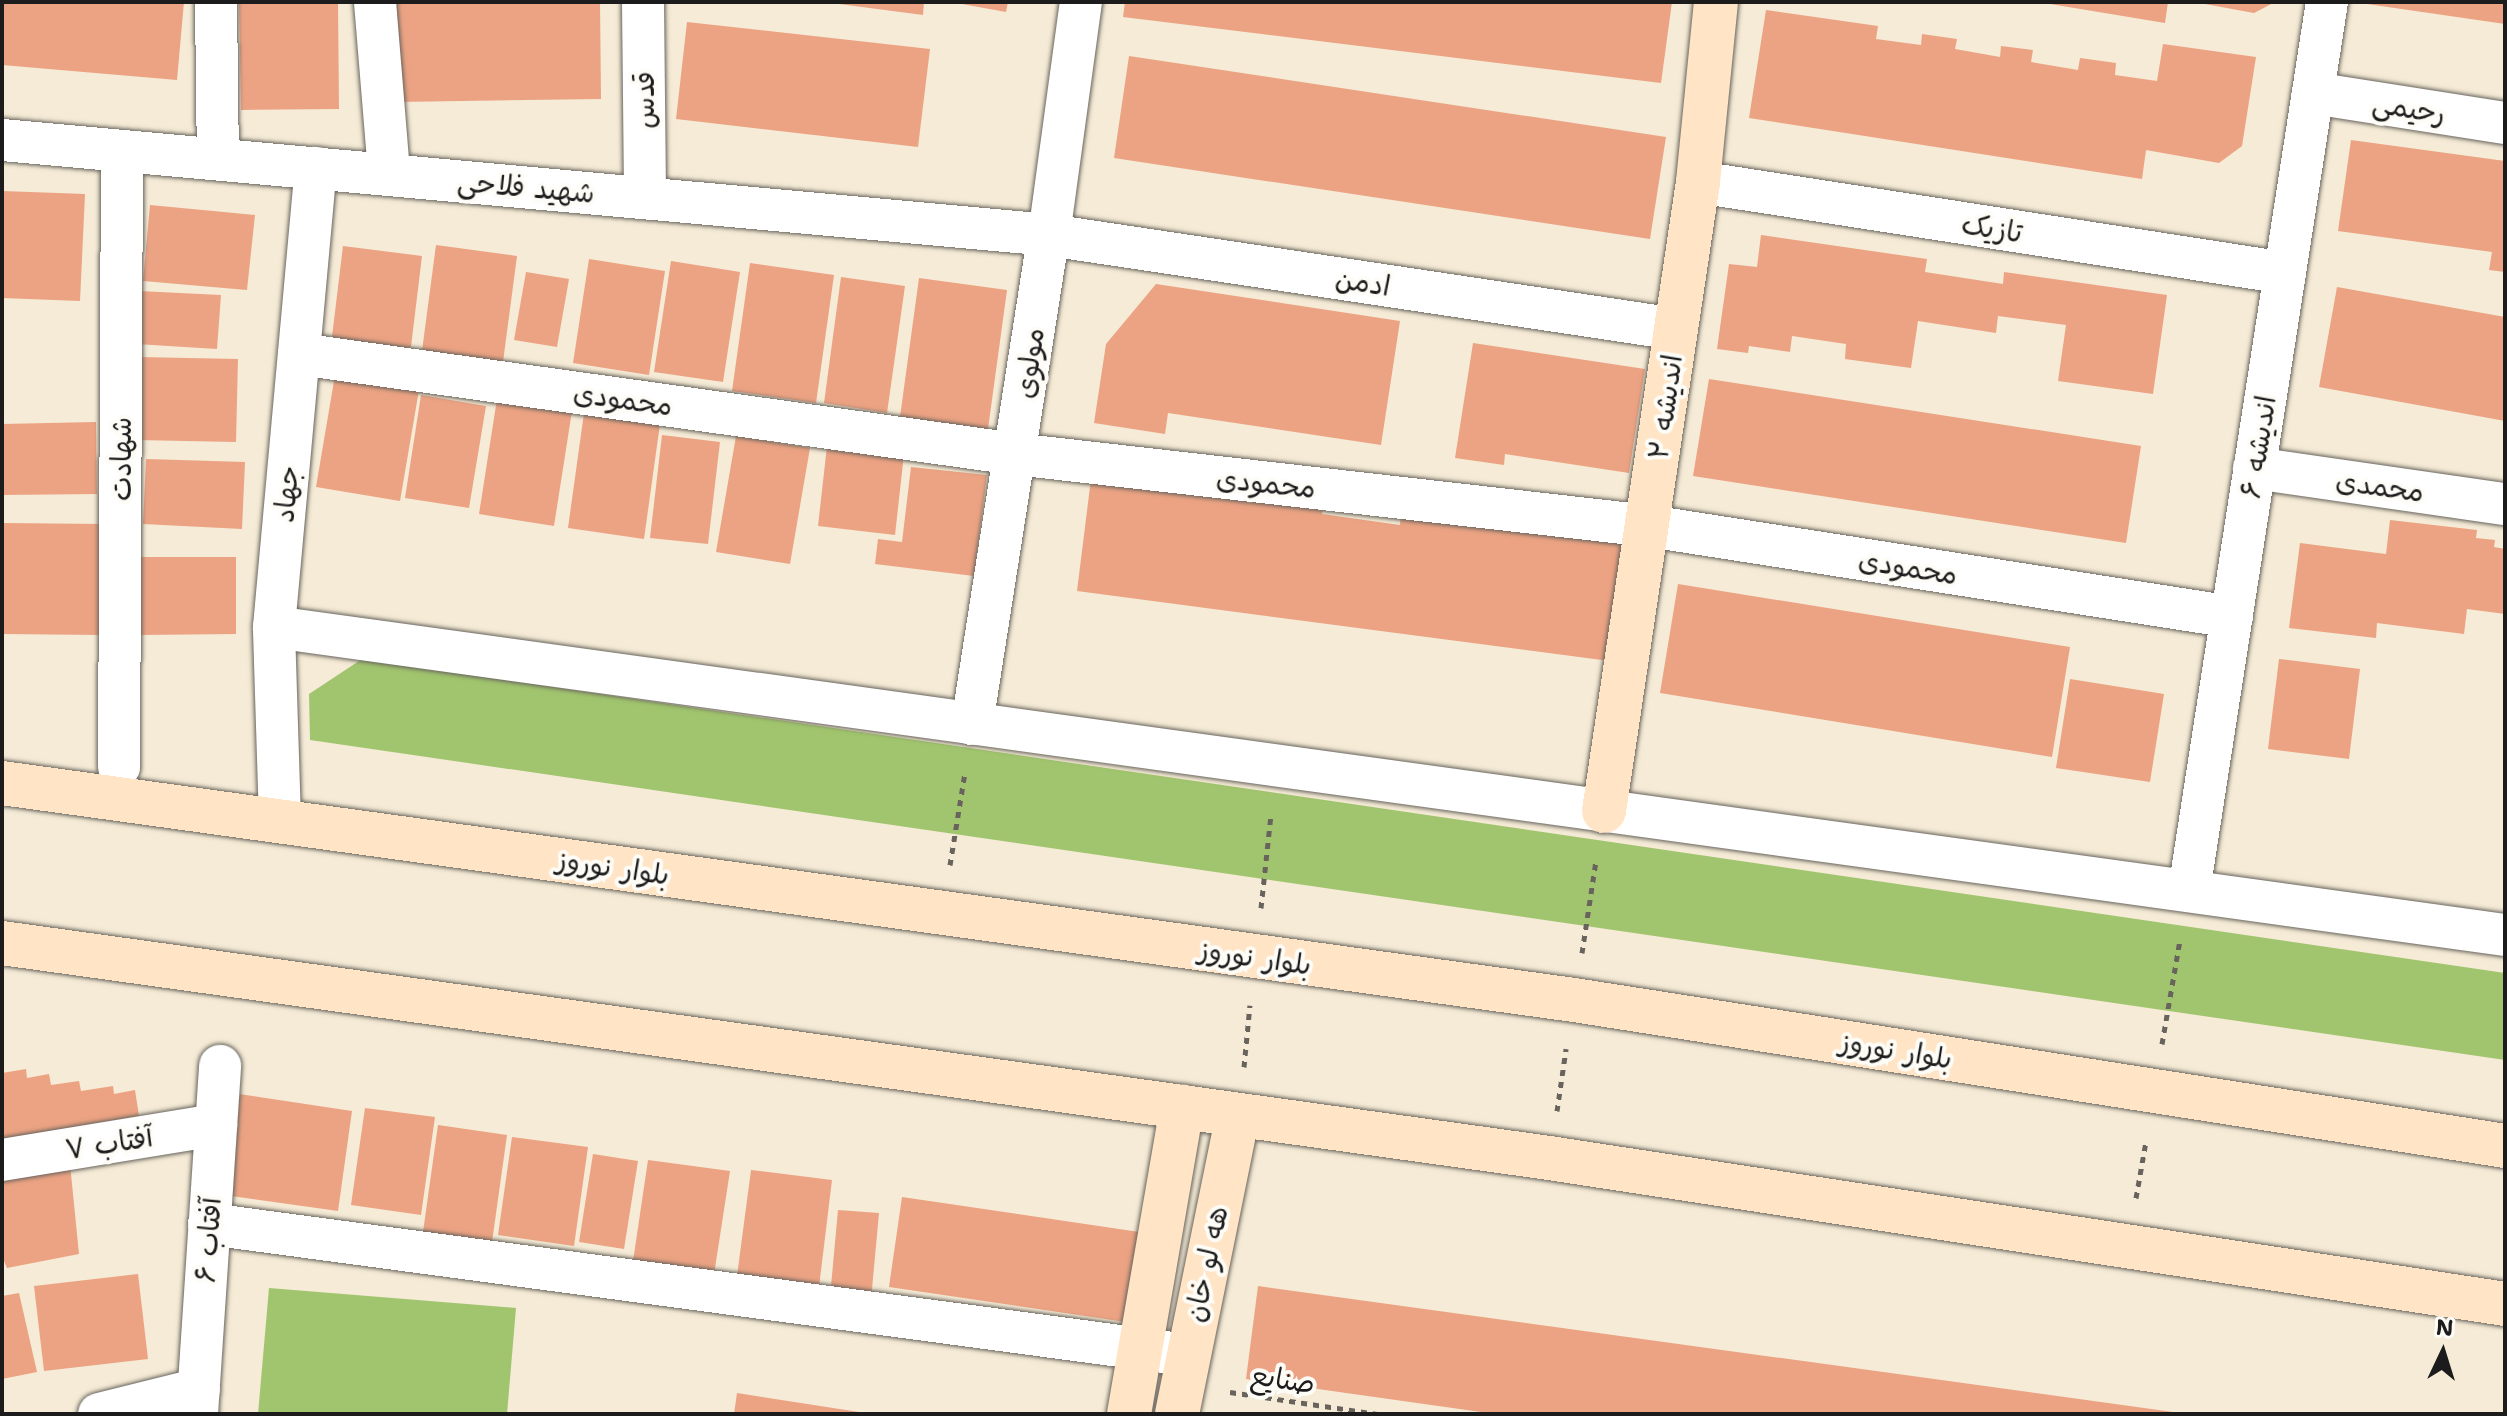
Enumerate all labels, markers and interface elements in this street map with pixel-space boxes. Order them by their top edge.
street label: قدس [627,71,661,129]
street label: رحیمی [2370,86,2448,130]
street label: شهید فلاحی [456,164,596,210]
street label: تازیک [1959,207,2025,249]
street label: ادمن [1333,261,1393,303]
street label: مولوی [1007,325,1051,401]
street label: اندیشه ۲ [1641,352,1689,462]
street label: محمودی [571,375,675,423]
street label: اندیشه ۶ [2233,393,2283,501]
street label: شهادت [104,417,138,501]
street label: محمودی [1215,461,1317,505]
street label: محمدی [2334,463,2426,509]
street label: جهاد [267,464,305,524]
street label: محمودی [1856,543,1960,591]
street label: بلوار نوروز [555,842,671,892]
street label: بلوار نوروز [1197,932,1313,982]
street label: بلوار نوروز [1837,1025,1955,1075]
street label: آفتاب ۷ [63,1119,155,1167]
street label: آفتاب ۶ [188,1196,228,1284]
street label: هه لو خان [1177,1203,1235,1325]
north arrow [2403,1312,2483,1392]
text: N [2435,1312,2454,1343]
street label: صنایع [1248,1357,1318,1401]

